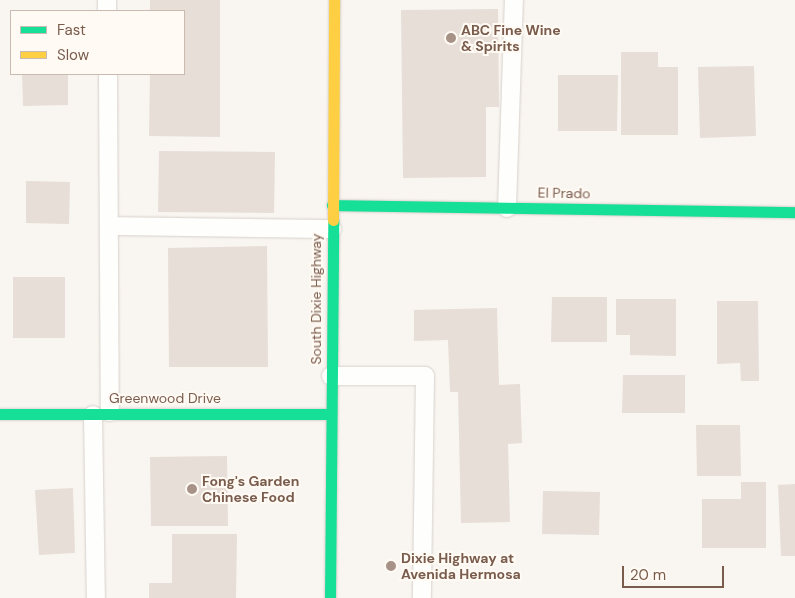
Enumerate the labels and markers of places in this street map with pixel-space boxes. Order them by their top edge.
place label: ABC Fine Wine & Spirits [461,22,561,54]
marker: ABC Fine Wine & Spirits [445,32,457,44]
place label: Fong's Garden Chinese Food [202,473,299,506]
marker: Fong's Garden Chinese Food [186,483,198,495]
place label: Dixie Highway at Avenida Hermosa [401,550,521,582]
marker: Dixie Highway at Avenida Hermosa [385,560,397,572]

